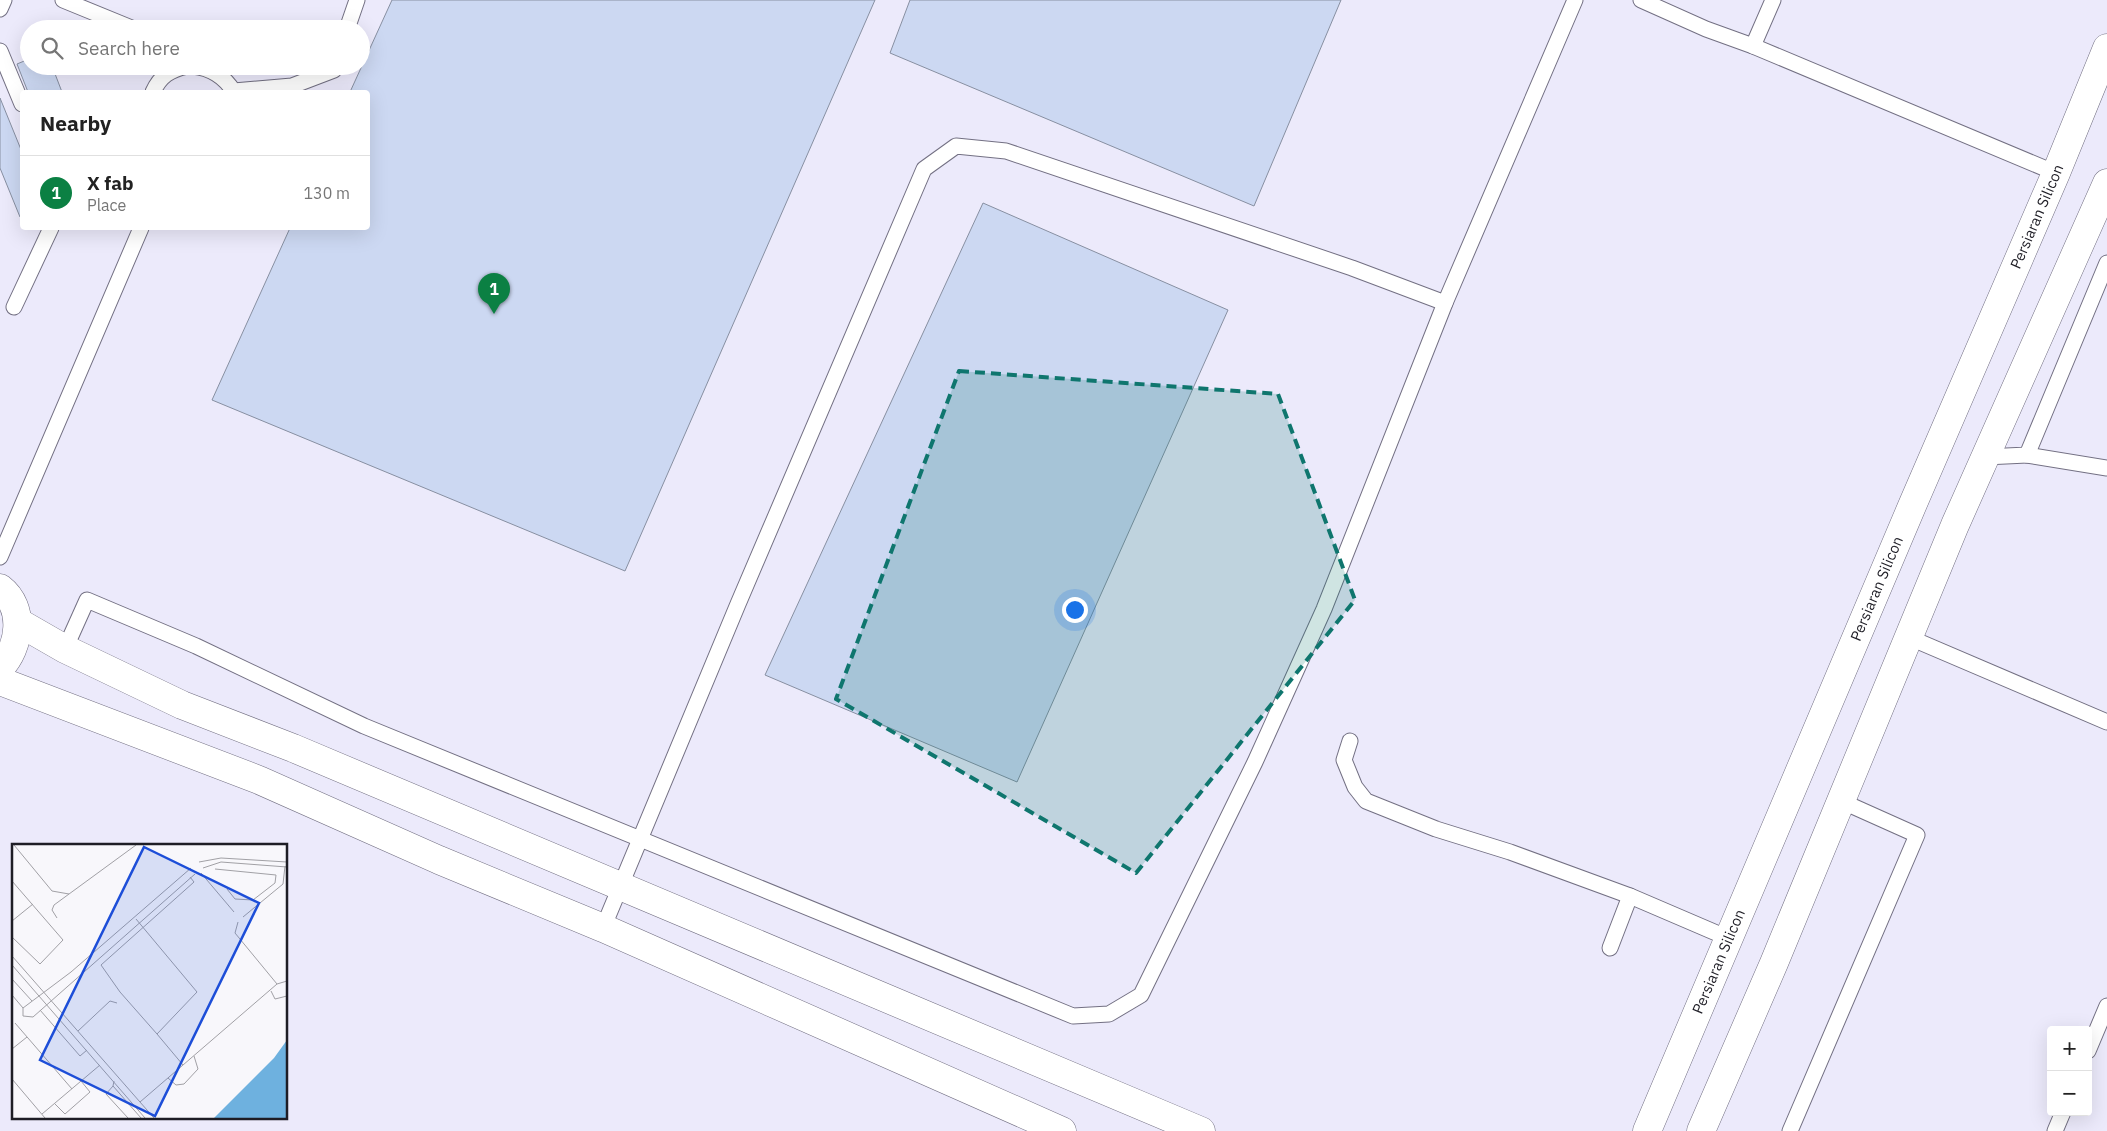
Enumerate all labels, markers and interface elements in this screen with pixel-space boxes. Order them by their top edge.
search box [20,20,370,75]
icon: search [38,34,66,62]
text: Search here [78,36,180,60]
text: Nearby [40,109,111,137]
street label: Persiaran Silicon [2006,162,2067,272]
text: X fab [87,171,134,195]
text: 1 [51,183,61,203]
text: 130 m [303,183,350,203]
text: Place [87,195,126,215]
pin: 1 [478,273,510,314]
street label: Persiaran Silicon [1846,533,1907,644]
your location [1062,597,1088,623]
inset map [12,844,288,1118]
street label: Persiaran Silicon [1688,906,1749,1017]
map controls [2047,1026,2092,1116]
button: + [2047,1026,2092,1071]
button: − [2047,1071,2092,1116]

